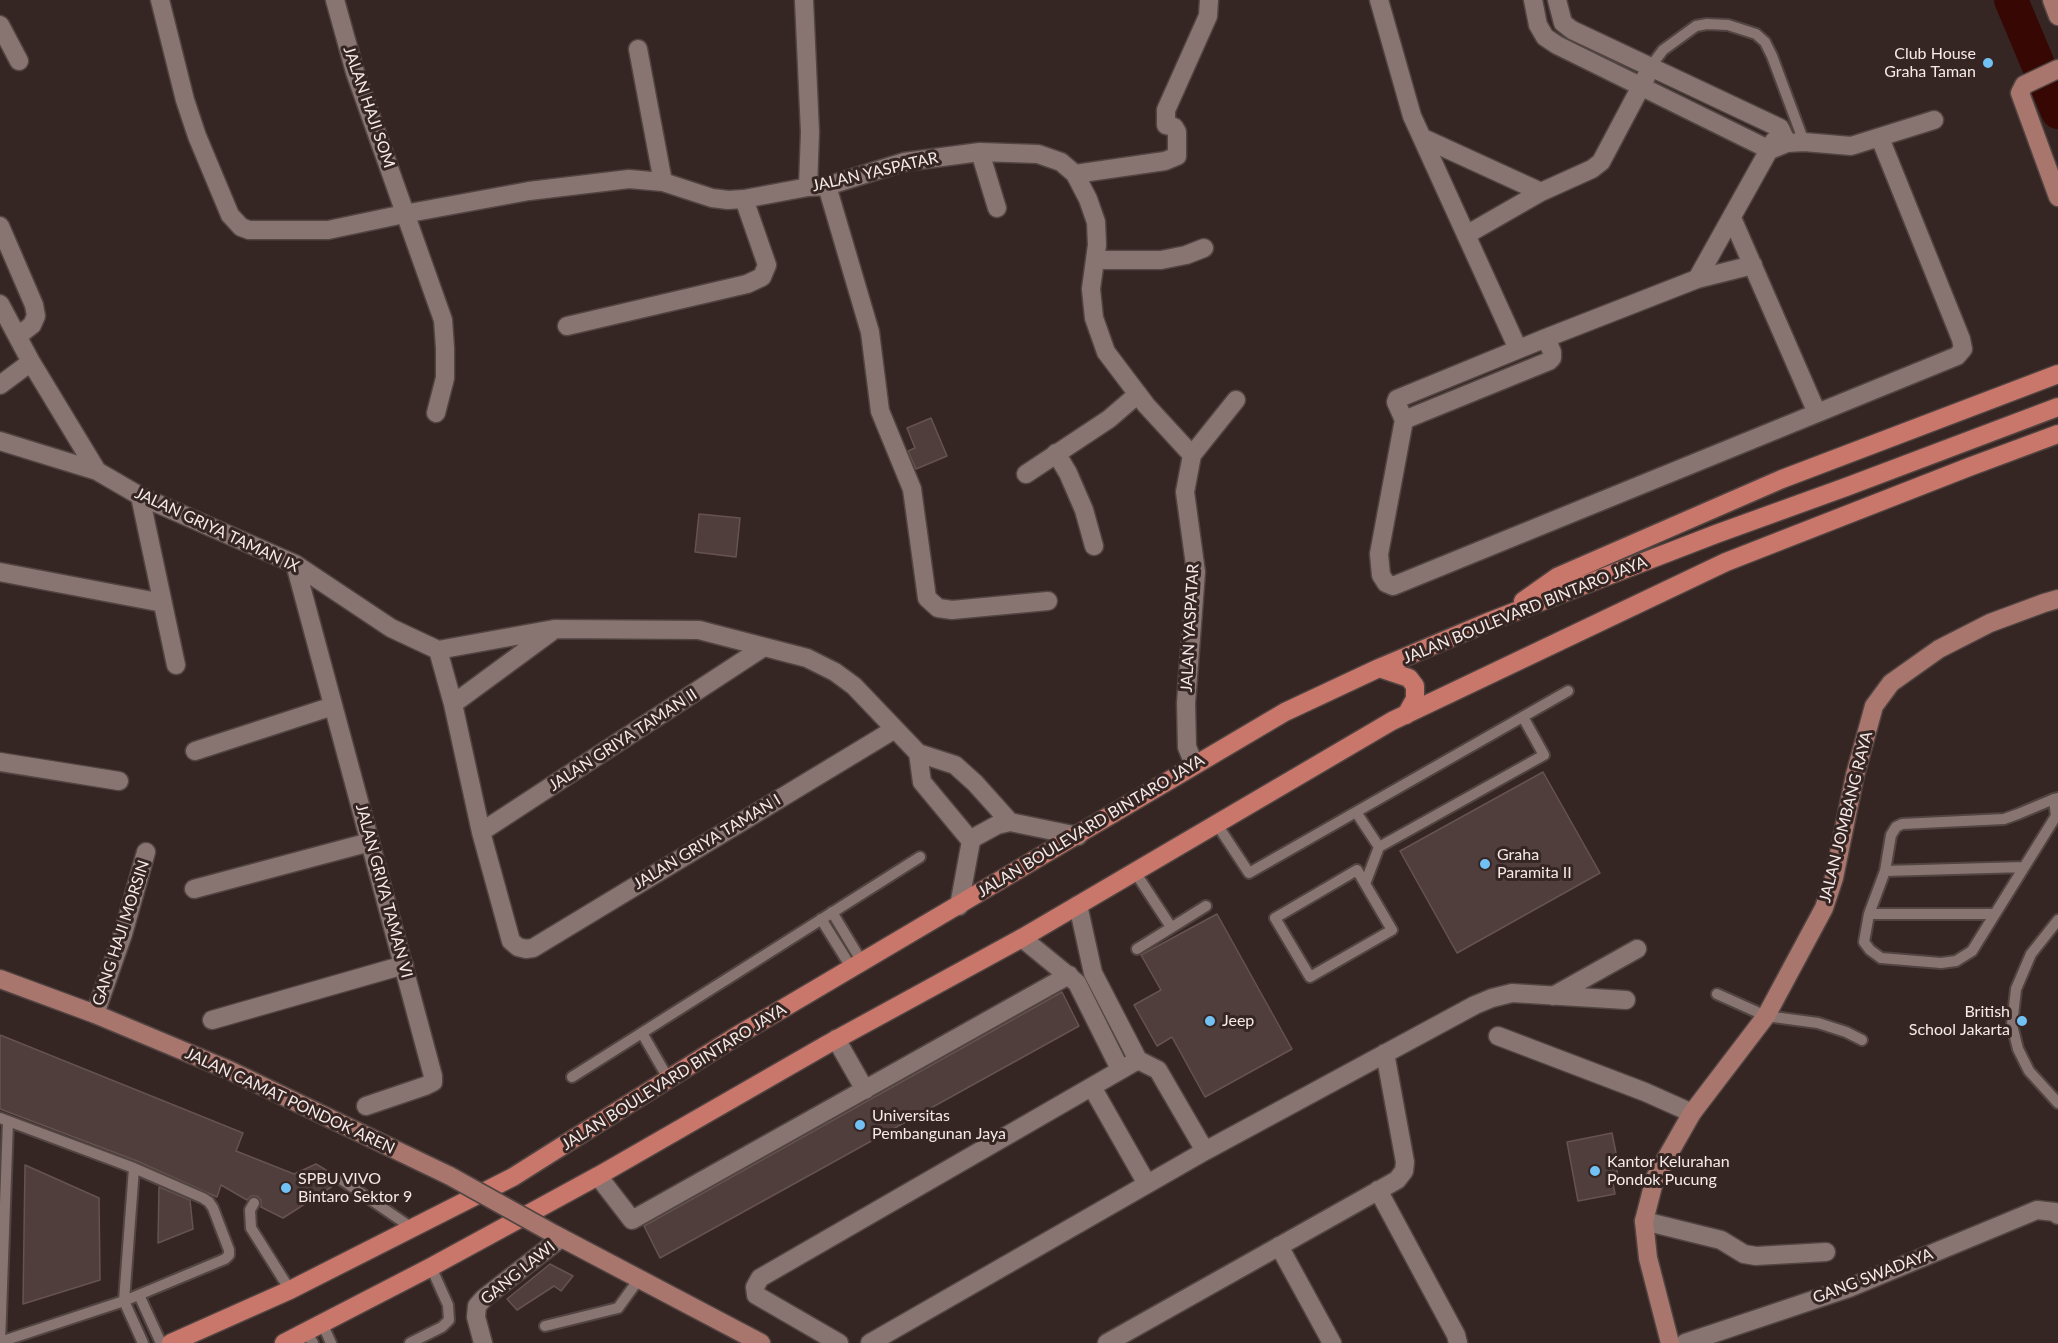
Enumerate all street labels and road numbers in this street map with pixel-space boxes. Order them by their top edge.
street label: JALAN HAJI SOM [339,44,399,170]
street label: JALAN YASPATAR [810,148,940,196]
street label: JALAN GRIYA TAMAN IX [132,484,302,576]
street label: JALAN BOULEVARD BINTARO JAYA [1400,552,1650,668]
street label: JALAN YASPATAR [1177,563,1203,693]
street label: JALAN GRIYA TAMAN II [545,685,701,795]
street label: JALAN JOMBANG RAYA [1815,729,1877,905]
street label: JALAN BOULEVARD BINTARO JAYA [974,750,1208,902]
street label: JALAN GRIYA TAMAN I [630,790,784,894]
street label: JALAN GRIYA TAMAN VI [352,802,416,980]
street label: GANG HAJI MORSIN [88,858,154,1008]
street label: JALAN BOULEVARD BINTARO JAYA [558,1000,790,1154]
street label: JALAN CAMAT PONDOK AREN [182,1044,398,1158]
street label: GANG LAWI [477,1237,559,1309]
street label: GANG SWADAYA [1810,1244,1936,1308]

